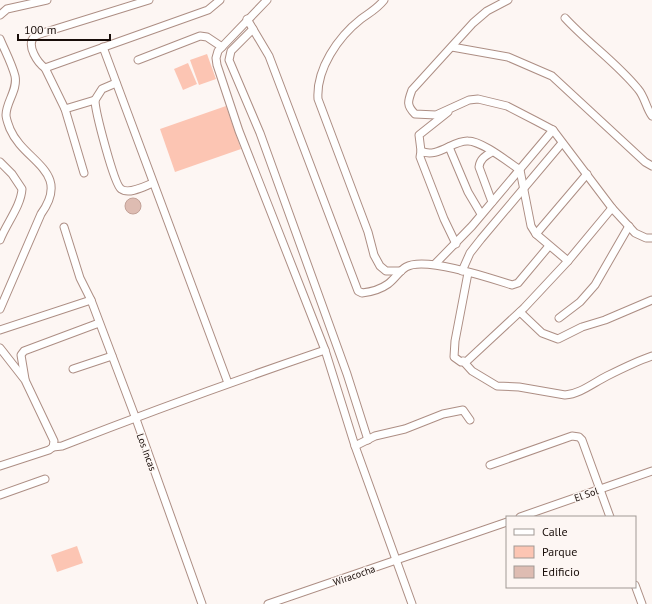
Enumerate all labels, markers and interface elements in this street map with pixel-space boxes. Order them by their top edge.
scale bar [18,16,110,42]
text: 100 m [24,22,57,37]
street label: Los Incas [134,432,159,473]
street label: El Sol [572,484,600,505]
legend [506,516,636,588]
text: Calle [542,524,568,539]
text: Parque [542,544,577,559]
street label: Wiracocha [331,562,377,589]
text: Edificio [542,564,580,579]

